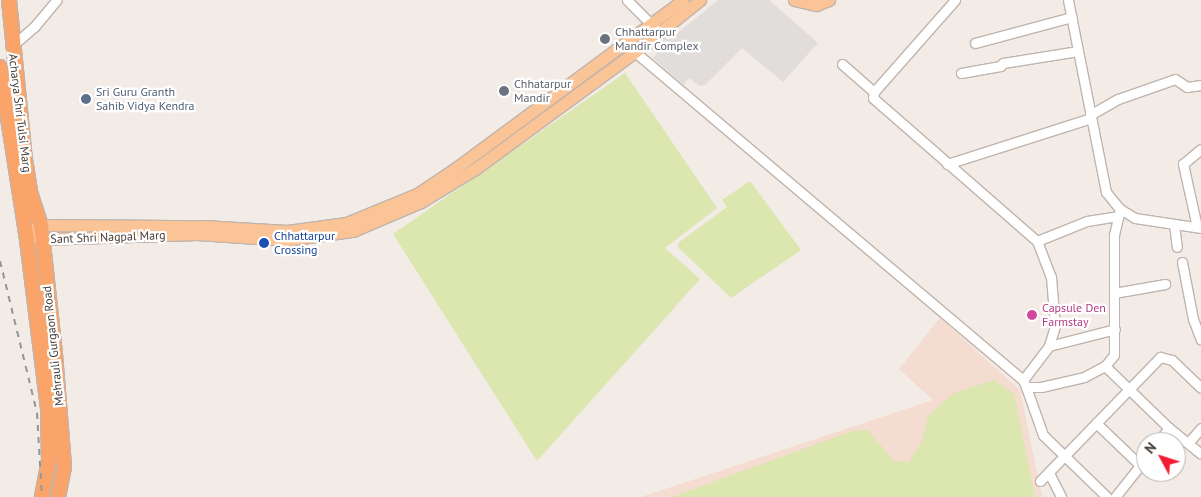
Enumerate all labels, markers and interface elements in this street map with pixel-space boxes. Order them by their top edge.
place label: Chhattarpur Mandir Complex [615,25,699,53]
marker: Chhattarpur Mandir Complex [599,33,611,45]
street label: Acharya Shri Tulsi Marg [6,53,34,173]
place label: Chhatarpur Mandir [514,77,571,105]
place label: Sri Guru Granth Sahib Vidya Kendra [96,85,195,113]
marker: Chhatarpur Mandir [498,85,510,97]
marker: Sri Guru Granth Sahib Vidya Kendra [80,93,92,105]
street label: Sant Shri Nagpal Marg [50,228,166,246]
place label: Chhattarpur Crossing [274,229,335,257]
marker: Chhattarpur Crossing [258,237,270,249]
street label: Mehrauli Gurgaon Road [40,285,66,407]
place label: Capsule Den Farmstay [1042,301,1106,329]
marker: Capsule Den Farmstay [1026,309,1038,321]
north arrow [1136,432,1186,482]
text: N [1140,439,1160,457]

